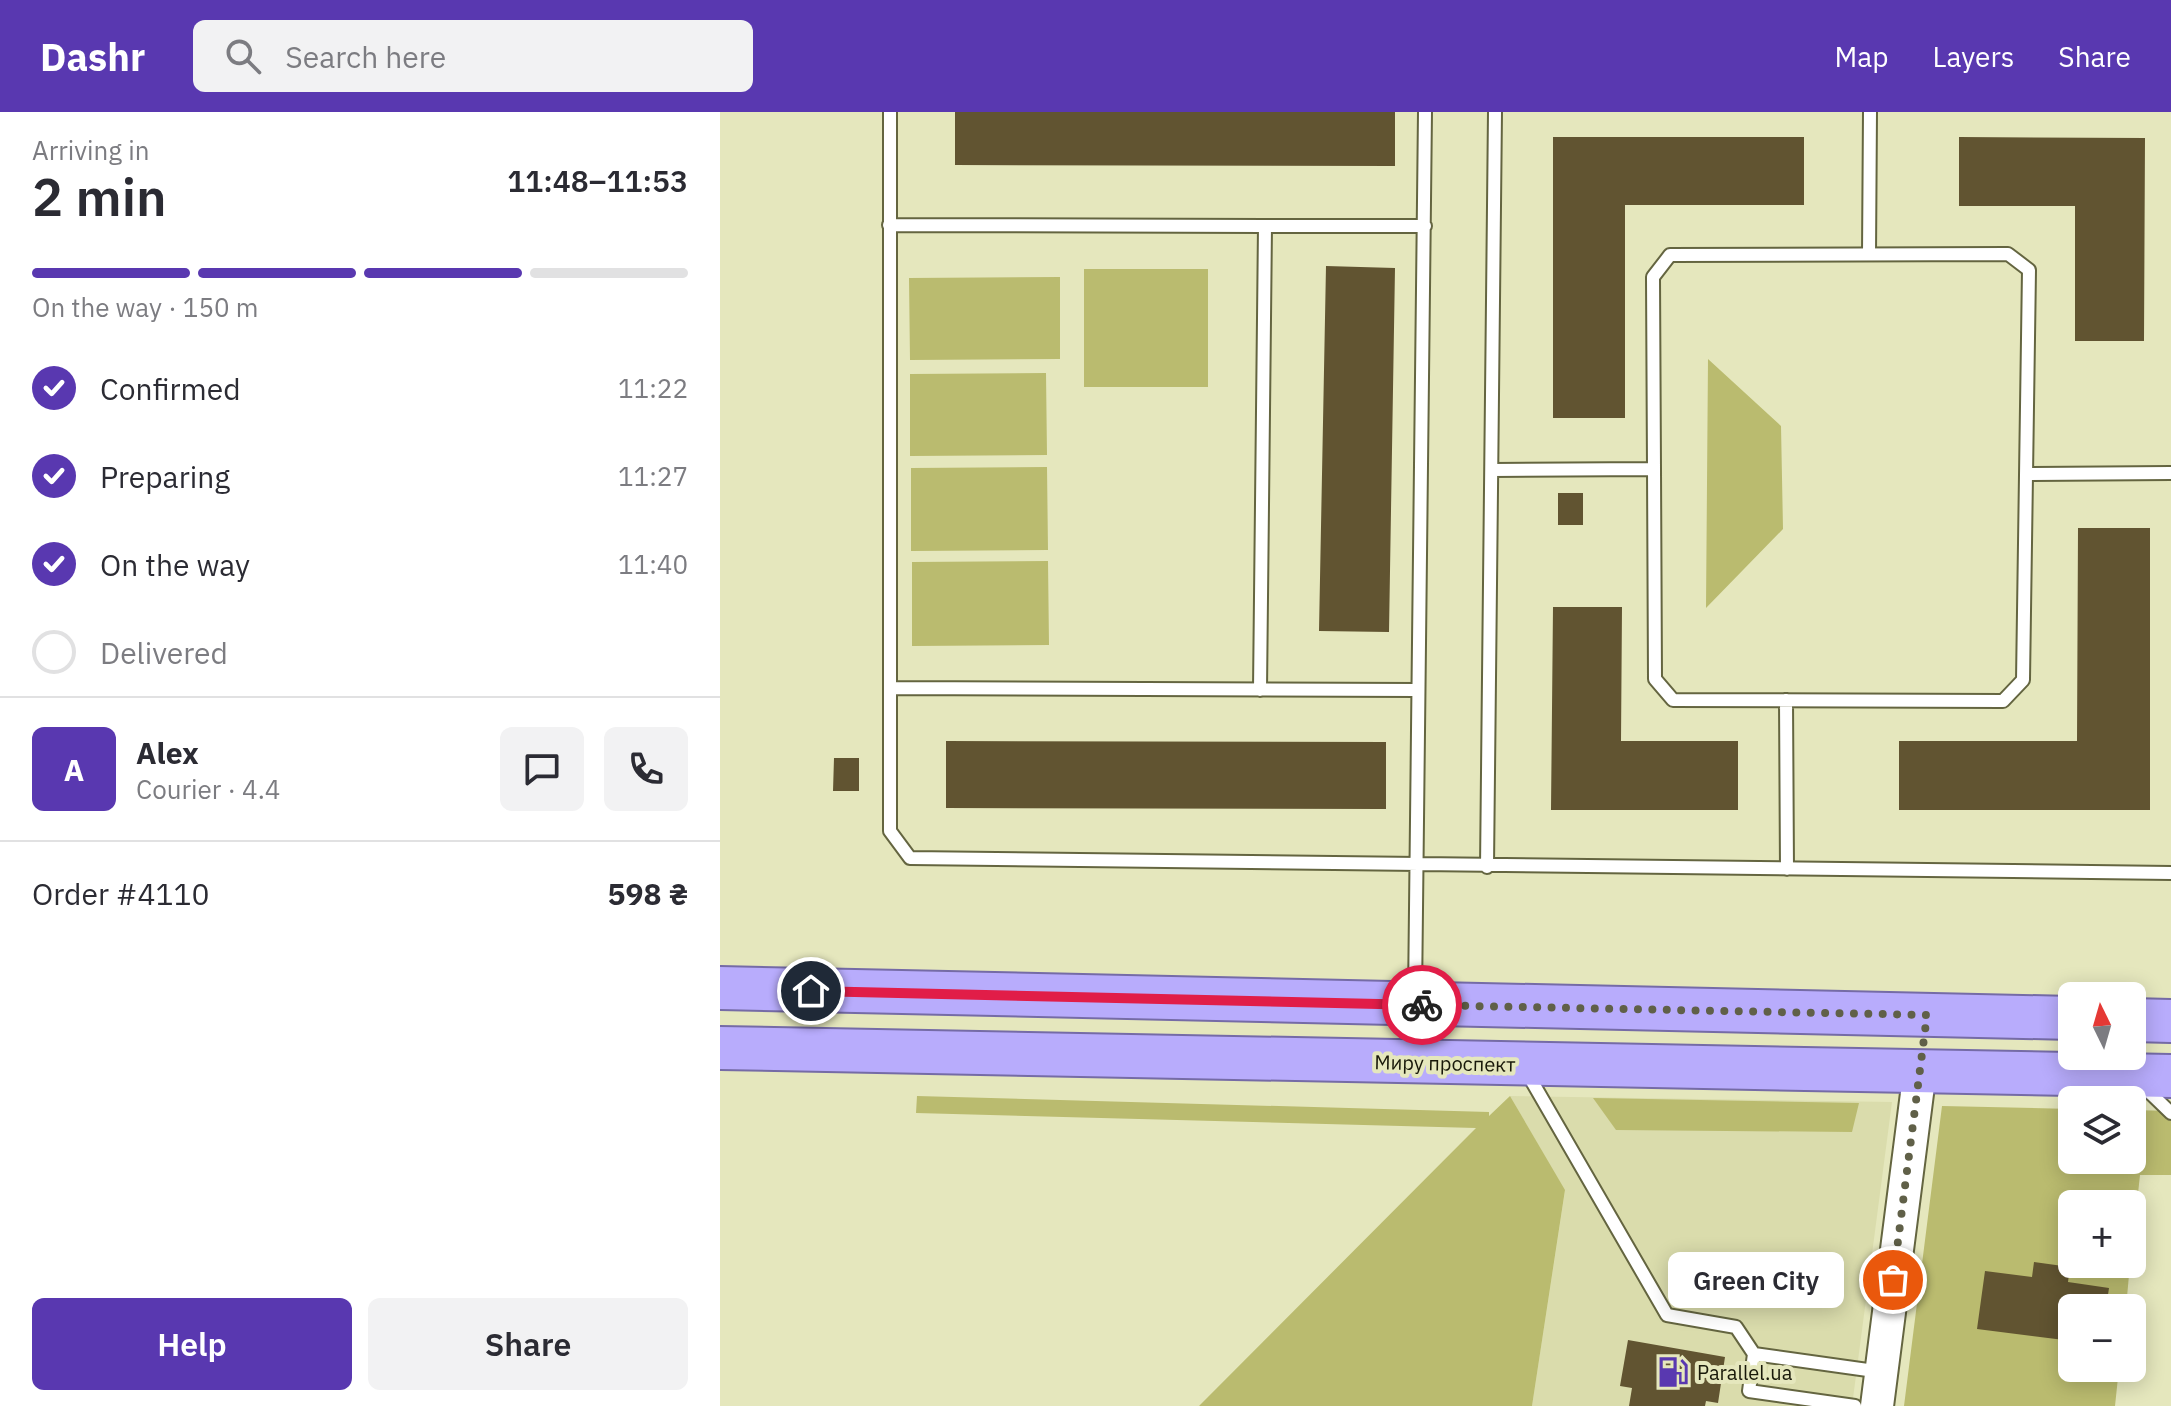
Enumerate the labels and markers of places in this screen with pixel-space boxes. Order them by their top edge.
pin [777,957,845,1025]
pin [1859,1246,1927,1314]
callout: Green City [1669,1252,1845,1308]
fuel station icon: Parallel.ua [1656,1355,1690,1389]
place label: Parallel.ua [1697,1359,1793,1386]

